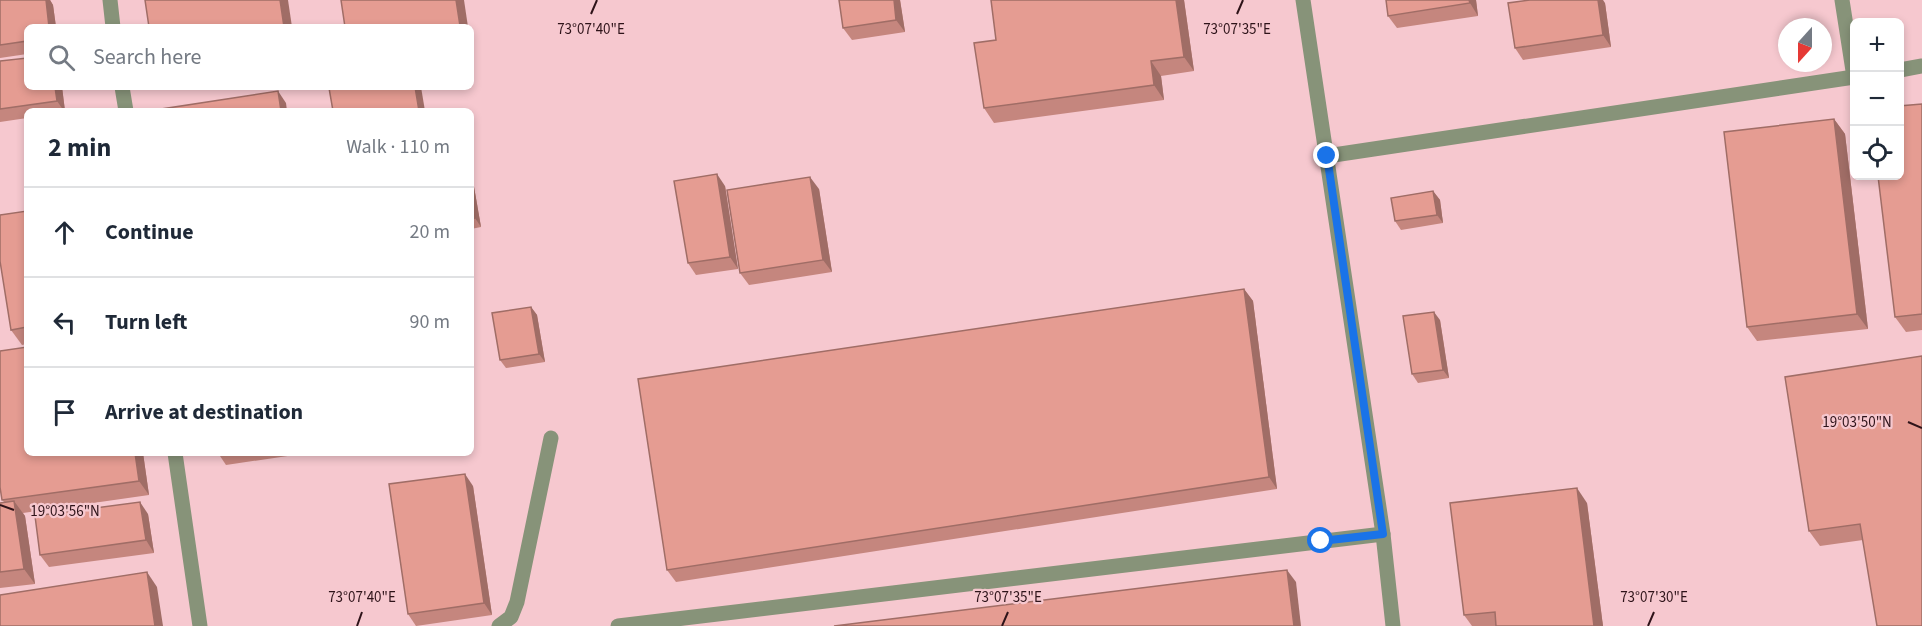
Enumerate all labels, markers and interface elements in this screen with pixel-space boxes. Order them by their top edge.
north arrow [1778,18,1832,72]
map controls [1850,18,1904,180]
button: + [1850,18,1904,72]
text: 73°07'40"E [557,19,625,40]
text: 73°07'35"E [1203,19,1271,40]
search box [24,24,474,90]
icon: search [45,41,78,74]
text: Search here [93,41,201,73]
button: − [1850,72,1904,126]
button: locate [1850,126,1904,180]
text: 2 min [48,129,111,166]
text: Walk · 110 m [346,133,450,161]
route end [1313,142,1339,168]
icon: ahead [48,216,81,249]
text: Continue [105,216,194,248]
text: 20 m [410,218,450,246]
icon: left [48,306,81,339]
text: Turn left [105,306,187,338]
text: 90 m [410,308,450,336]
icon: arrive [48,396,81,429]
text: Arrive at destination [105,396,303,428]
text: 19°03'50"N [1822,412,1892,433]
text: 19°03'56"N [30,501,100,522]
route start [1307,527,1333,553]
text: 73°07'40"E [328,587,396,608]
text: 73°07'35"E [974,587,1042,608]
text: 73°07'30"E [1620,587,1688,608]

